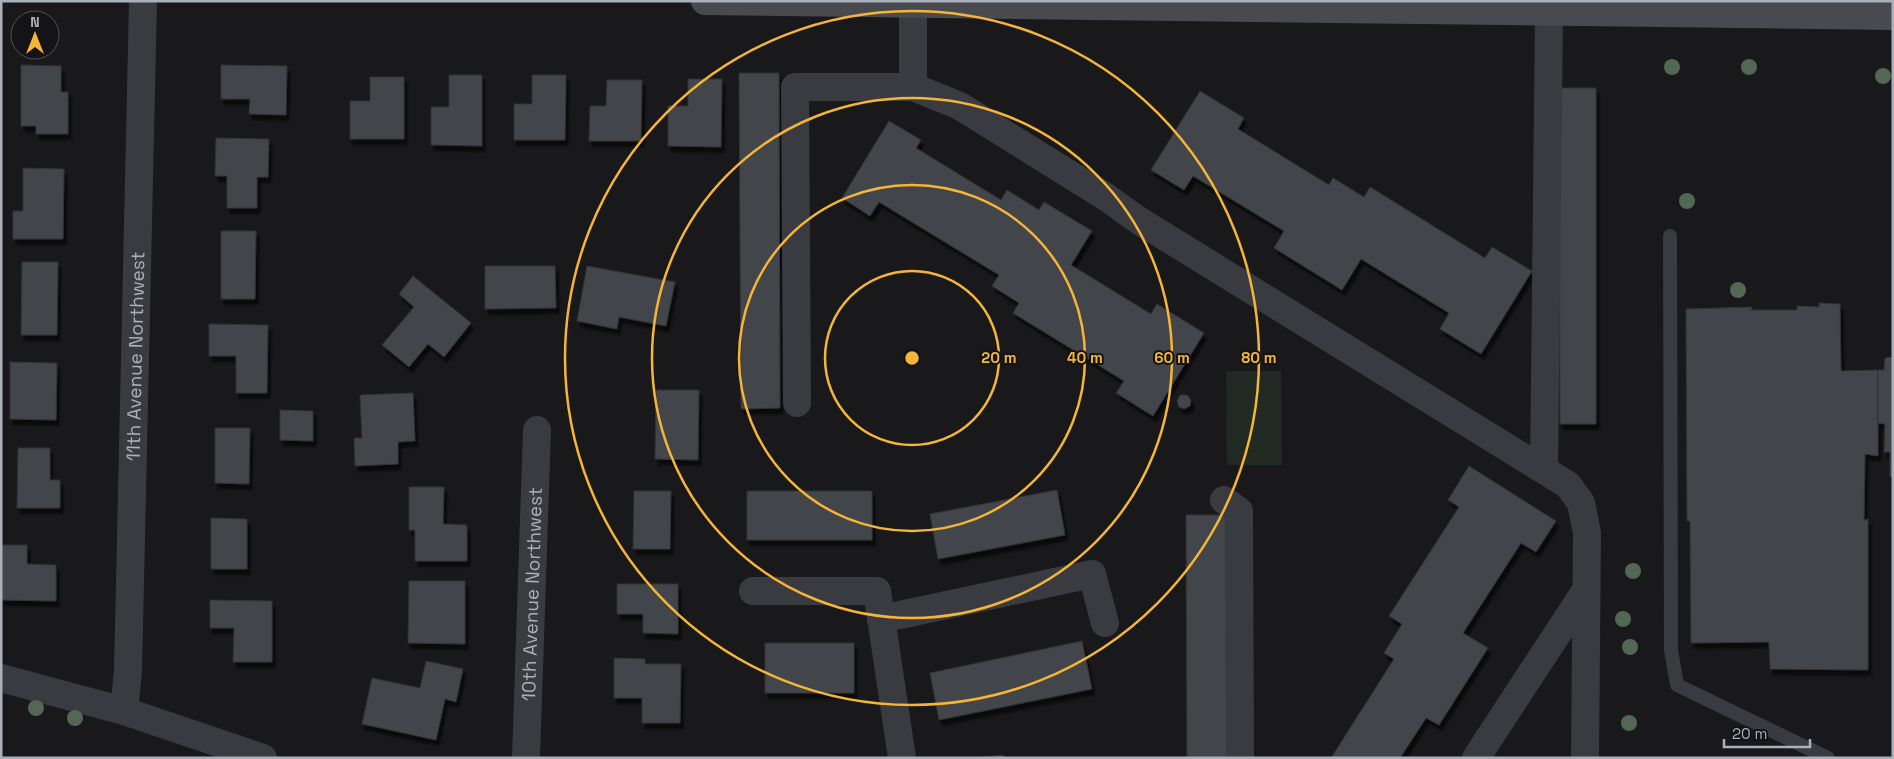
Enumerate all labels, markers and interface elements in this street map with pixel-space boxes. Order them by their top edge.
north arrow [10,10,60,60]
text: N [30,13,40,31]
street label: 11th Avenue Northwest [121,251,150,461]
text: 20 m [981,348,1017,367]
text: 40 m [1067,348,1103,367]
text: 60 m [1154,348,1190,367]
text: 80 m [1241,348,1277,367]
centre of rings [903,349,921,367]
street label: 10th Avenue Northwest [516,487,548,701]
scale bar [1724,716,1810,748]
text: 20 m [1732,724,1767,743]

